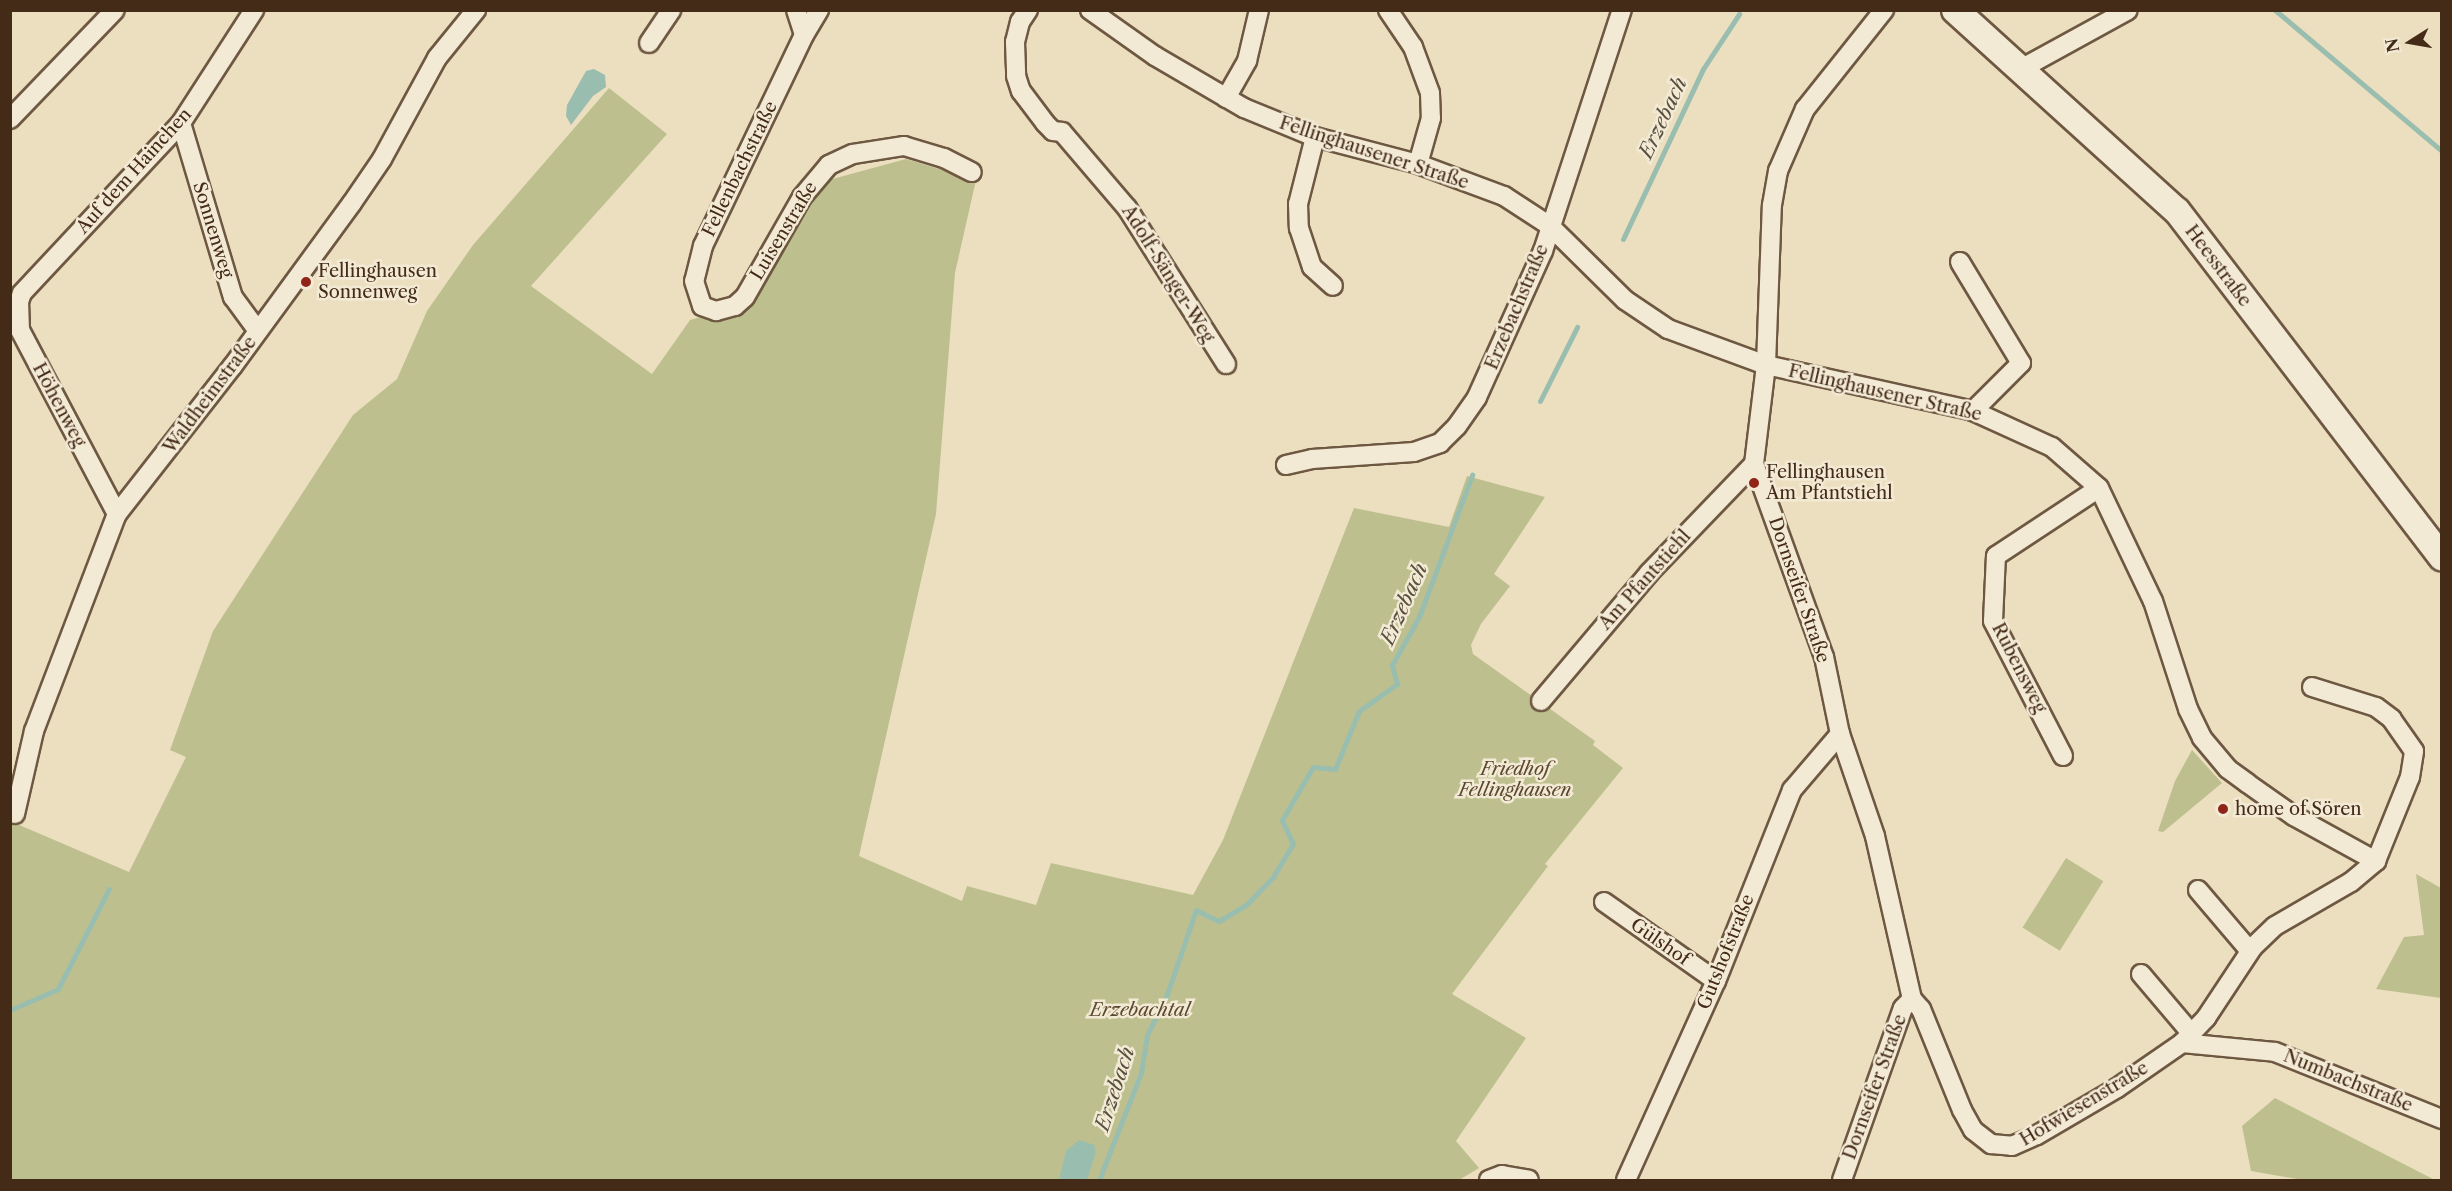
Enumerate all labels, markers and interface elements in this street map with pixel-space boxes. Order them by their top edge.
north arrow [2380,12,2440,72]
text: N [2381,37,2403,54]
water label: Erzebach [1634,74,1692,162]
street label: Fellenbachstraße [698,98,782,240]
street label: Auf dem Hainchen [72,104,196,238]
street label: Fellinghausener Straße [1276,112,1472,194]
street label: Luisenstraße [746,178,822,284]
street label: Sonnenweg [188,179,238,281]
street label: Adolf-Sänger-Weg [1117,201,1219,347]
street label: Heesstraße [2180,221,2256,311]
street label: Erzebachstraße [1481,241,1553,373]
place label: Fellinghausen Sonnenweg [318,261,437,304]
marker: Fellinghausen Sonnenweg [299,275,313,289]
street label: Waldheimstraße [159,332,261,458]
street label: Höhenweg [28,359,90,451]
street label: Fellinghausener Straße [1786,360,1984,426]
place label: Fellinghausen Am Pfantstiehl [1766,462,1893,504]
marker: Fellinghausen Am Pfantstiehl [1747,476,1761,490]
street label: Dornseifer Straße [1764,514,1834,666]
street label: Am Pfantstiehl [1595,526,1695,634]
water label: Erzebach [1375,560,1433,648]
street label: Rubensweg [1987,619,2051,717]
park label: Friedhof Fellinghausen [1459,759,1571,802]
place label: home of Sören [2235,798,2362,820]
marker: home of Sören [2216,802,2230,816]
street label: Gutshofstraße [1693,891,1759,1013]
street label: Gülshof [1626,914,1694,970]
park label: Erzebachtal [1090,999,1190,1021]
street label: Dornseifer Straße [1839,1011,1911,1163]
water label: Erzebach [1090,1044,1140,1134]
street label: Numbachstraße [2280,1045,2416,1117]
street label: Hofwiesenstraße [2016,1057,2152,1151]

